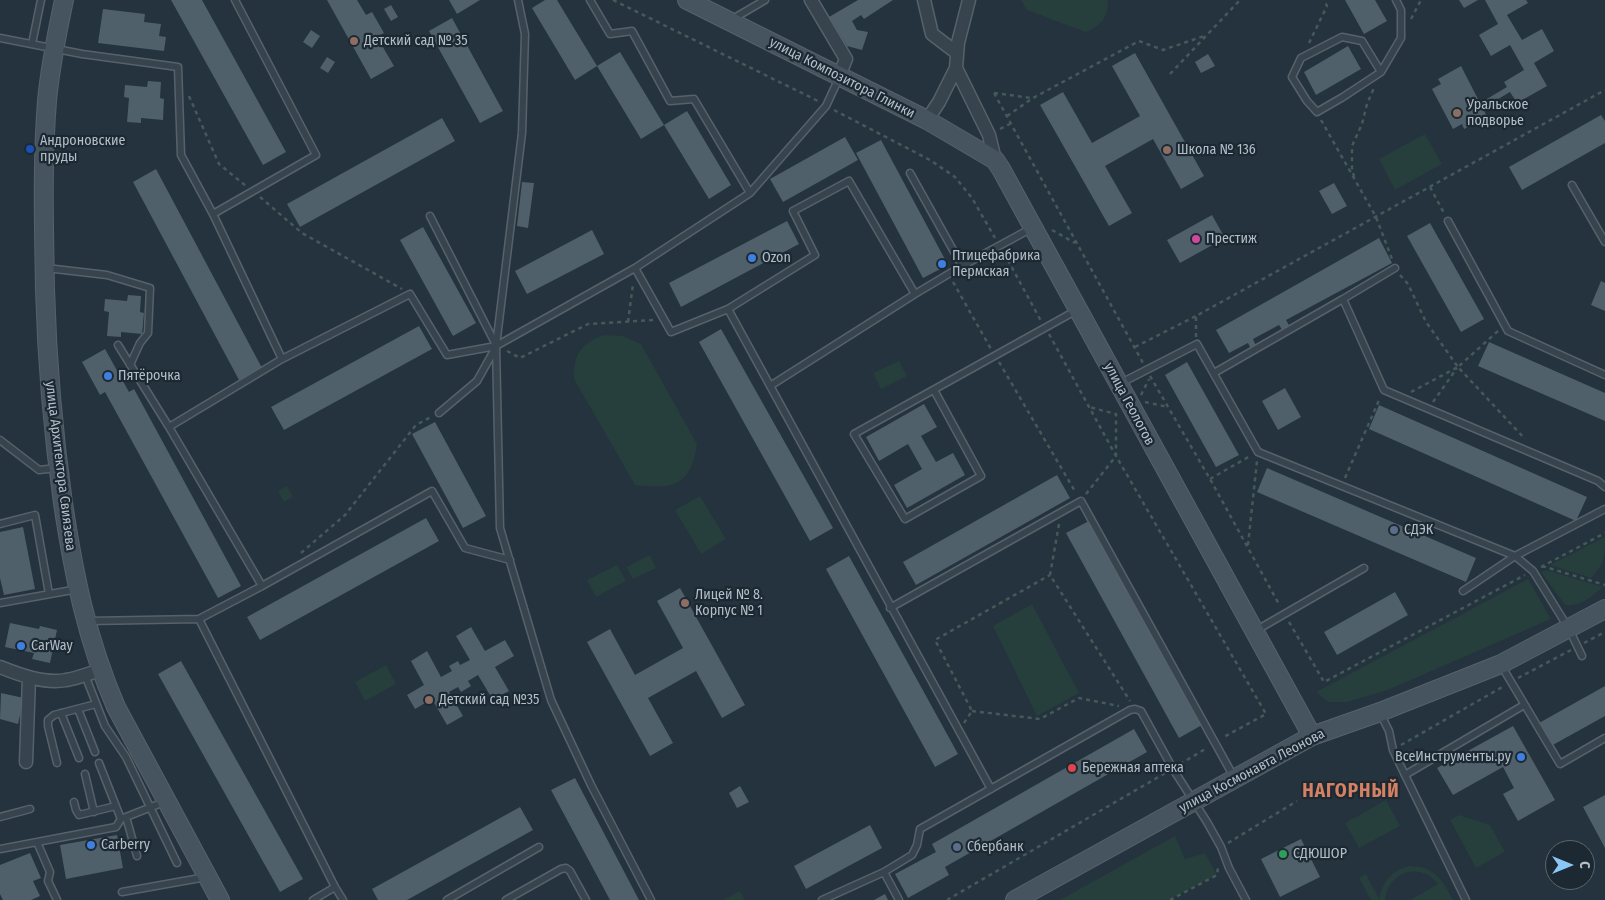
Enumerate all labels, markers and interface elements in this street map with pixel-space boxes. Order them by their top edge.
place label: Детский сад № 35 [364,33,468,49]
street label: улица Композитора Глинки [766,34,918,122]
marker: Детский сад № 35 [348,35,360,47]
place label: Уральское подворье [1467,97,1528,130]
marker: Уральское подворье [1451,107,1463,119]
place label: Андроновские пруды [40,133,125,166]
place label: Школа № 136 [1177,142,1256,158]
marker: Андроновские пруды [24,143,36,155]
marker: Школа № 136 [1161,144,1173,156]
place label: Престиж [1206,231,1257,247]
marker: Престиж [1190,233,1202,245]
place label: Птицефабрика Пермская [952,248,1040,280]
place label: Ozon [762,250,791,266]
marker: Ozon [746,252,758,264]
marker: Птицефабрика Пермская [936,258,948,270]
street label: улица Геологов [1100,360,1158,448]
place label: Пятёрочка [118,368,181,384]
marker: Пятёрочка [102,370,114,382]
street label: улица Архитектора Свиязева [41,380,79,552]
place label: СДЭК [1404,522,1433,538]
marker: СДЭК [1388,524,1400,536]
place label: Лицей № 8. Корпус № 1 [695,587,763,620]
marker: Лицей № 8. Корпус № 1 [679,597,691,609]
place label: CarWay [31,638,73,654]
marker: CarWay [15,640,27,652]
place label: Детский сад №35 [439,692,539,708]
marker: Детский сад №35 [423,694,435,706]
street label: улица Космонавта Леонова [1176,725,1328,817]
place label: ВсеИнструменты.ру [1395,749,1511,765]
marker: ВсеИнструменты.ру [1515,751,1527,763]
place label: Бережная аптека [1082,760,1184,776]
marker: Бережная аптека [1066,762,1078,774]
district label: НАГОРНЫЙ [1301,781,1401,803]
place label: Carberry [101,837,150,853]
marker: Carberry [85,839,97,851]
place label: Сбербанк [967,839,1024,855]
north arrow [1545,840,1595,890]
marker: Сбербанк [951,841,963,853]
place label: СДЮШОР [1293,846,1347,862]
marker: СДЮШОР [1277,848,1289,860]
text: С [1576,861,1593,869]

